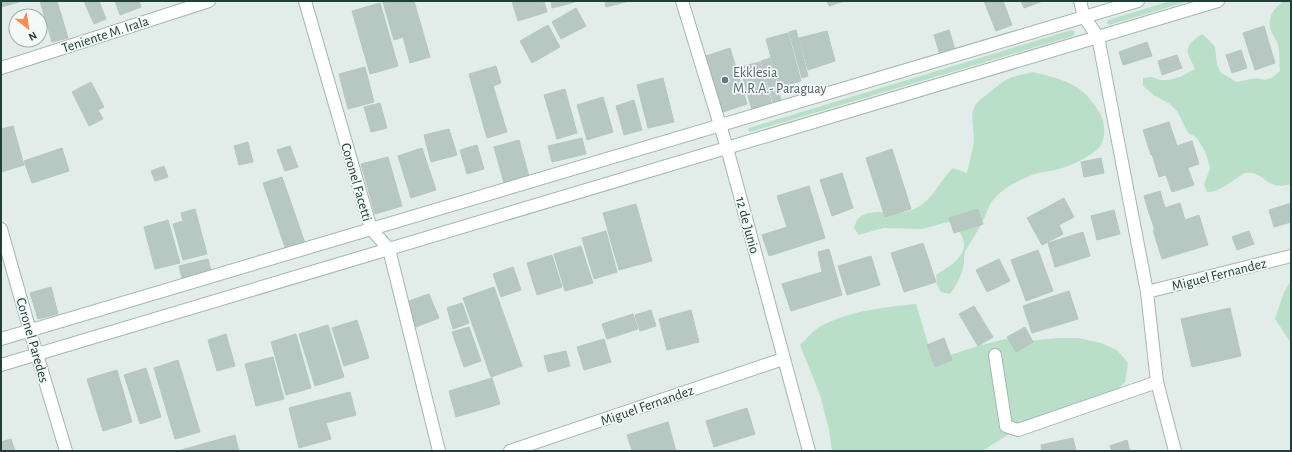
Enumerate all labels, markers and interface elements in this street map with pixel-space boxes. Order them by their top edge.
north arrow [8,8,48,48]
street label: Teniente M. Irala [60,14,151,56]
text: N [27,30,39,43]
place label: Ekklesia M.R.A.- Paraguay [733,66,826,96]
marker: Ekklesia M.R.A.- Paraguay [720,75,730,85]
street label: Coronel Facetti [338,142,374,223]
street label: 12 de Junio [733,195,761,255]
street label: Miguel Fernandez [1170,256,1268,294]
street label: Coronel Paredes [13,296,51,384]
street label: Miguel Fernandez [599,383,696,428]

